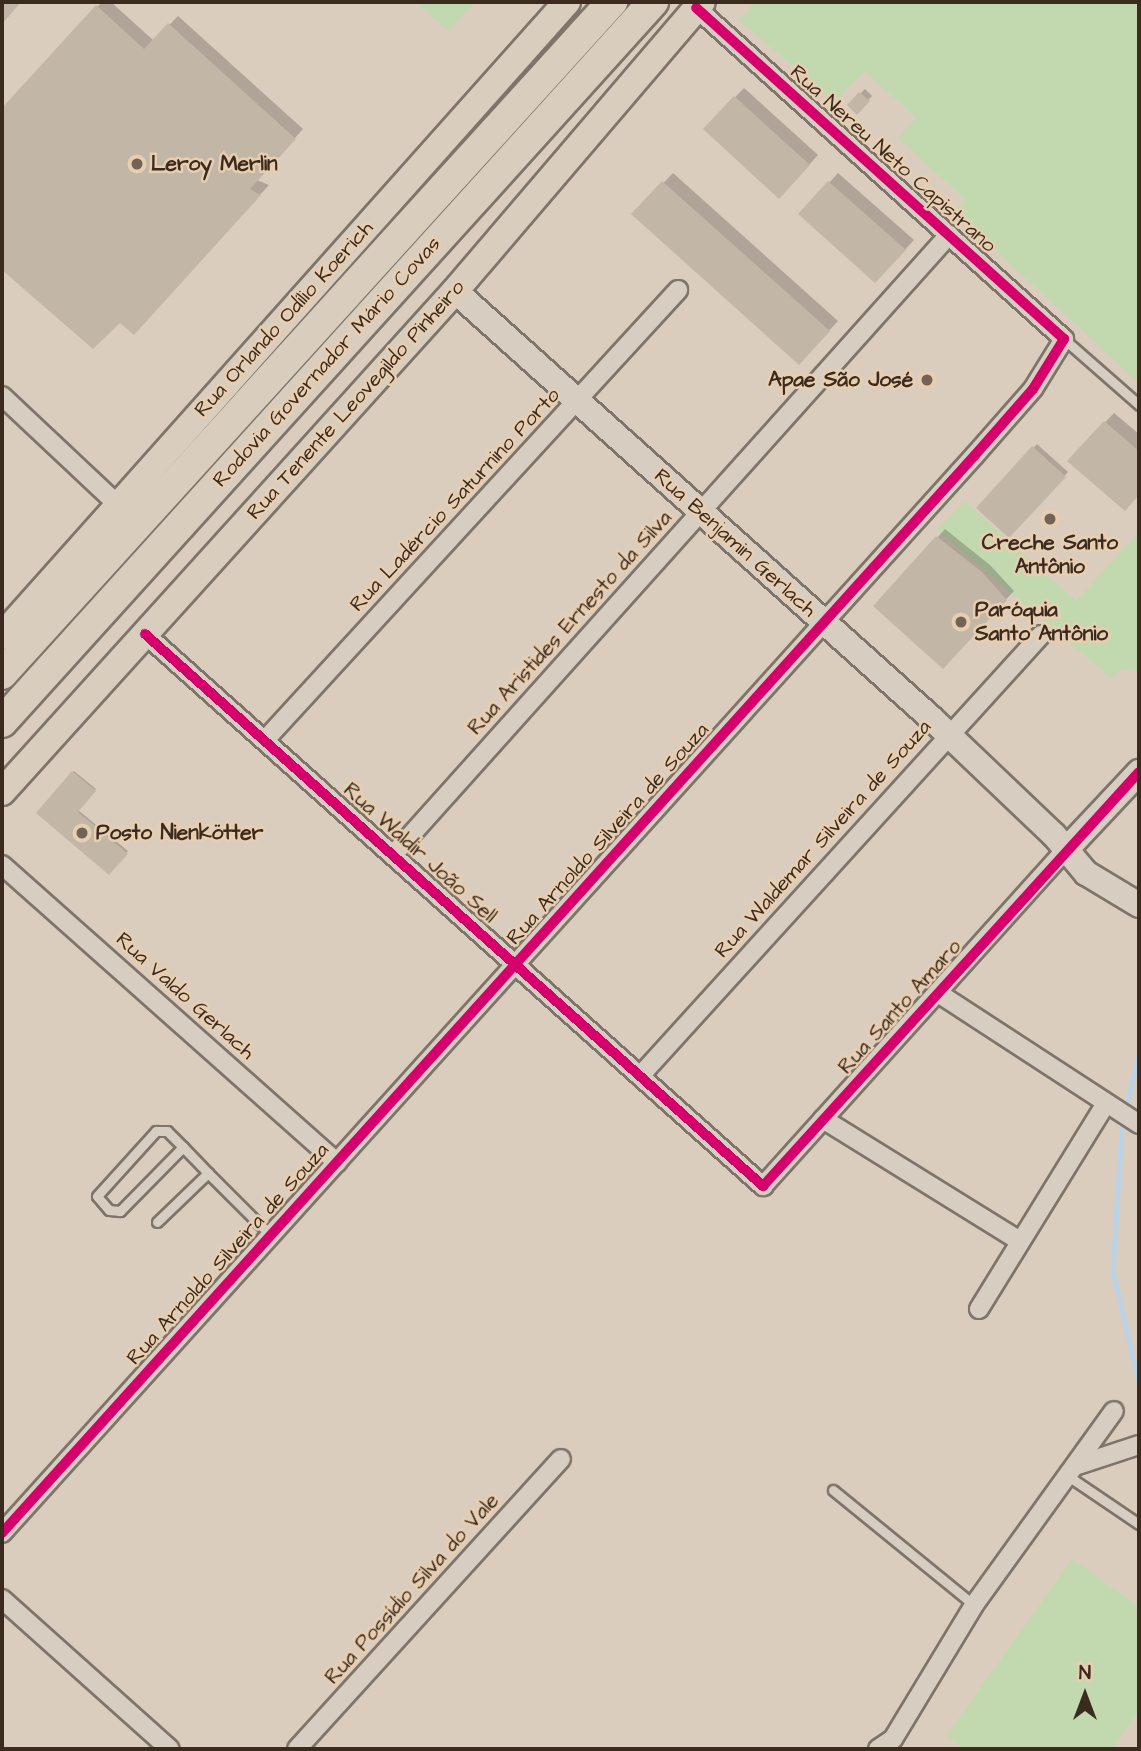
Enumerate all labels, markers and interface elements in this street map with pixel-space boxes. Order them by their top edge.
street label: Rua Nereu Neto Capistrano [785,60,1001,258]
place label: Leroy Merlin [151,151,278,177]
marker: Leroy Merlin [129,156,145,172]
street label: Rua Orlando Odílio Koerich [189,216,379,422]
street label: Rodovia Governador Mário Covas [208,232,446,492]
street label: Rua Tenente Leovegildo Pinheiro [242,275,470,525]
place label: Apae São José [768,367,913,393]
marker: Apae São José [919,372,935,388]
street label: Rua Ladércio Saturnino Porto [345,383,565,617]
street label: Rua Benjamin Gerlach [649,464,821,622]
street label: Rua Aristides Ernesto da Silva [463,506,677,740]
marker: Creche Santo Antônio [1042,511,1058,527]
place label: Creche Santo Antônio [982,530,1118,580]
place label: Paróquia Santo Antônio [975,597,1108,647]
marker: Paróquia Santo Antônio [953,614,969,630]
street label: Rua Waldemar Silveira de Souza [709,715,937,963]
street label: Rua Arnoldo Silveira de Souza [502,718,714,950]
street label: Rua Waldir João Sell [338,777,502,929]
place label: Posto Nienkötter [96,820,263,846]
marker: Posto Nienkötter [74,825,90,841]
street label: Rua Valdo Gerlach [110,927,260,1065]
street label: Rua Santo Amaro [833,935,967,1079]
street label: Rua Arnoldo Silveira de Souza [122,1138,334,1370]
street label: Rua Possídio Silva do Vale [320,1488,504,1690]
north arrow [1050,1660,1120,1730]
text: N [1079,1660,1091,1687]

